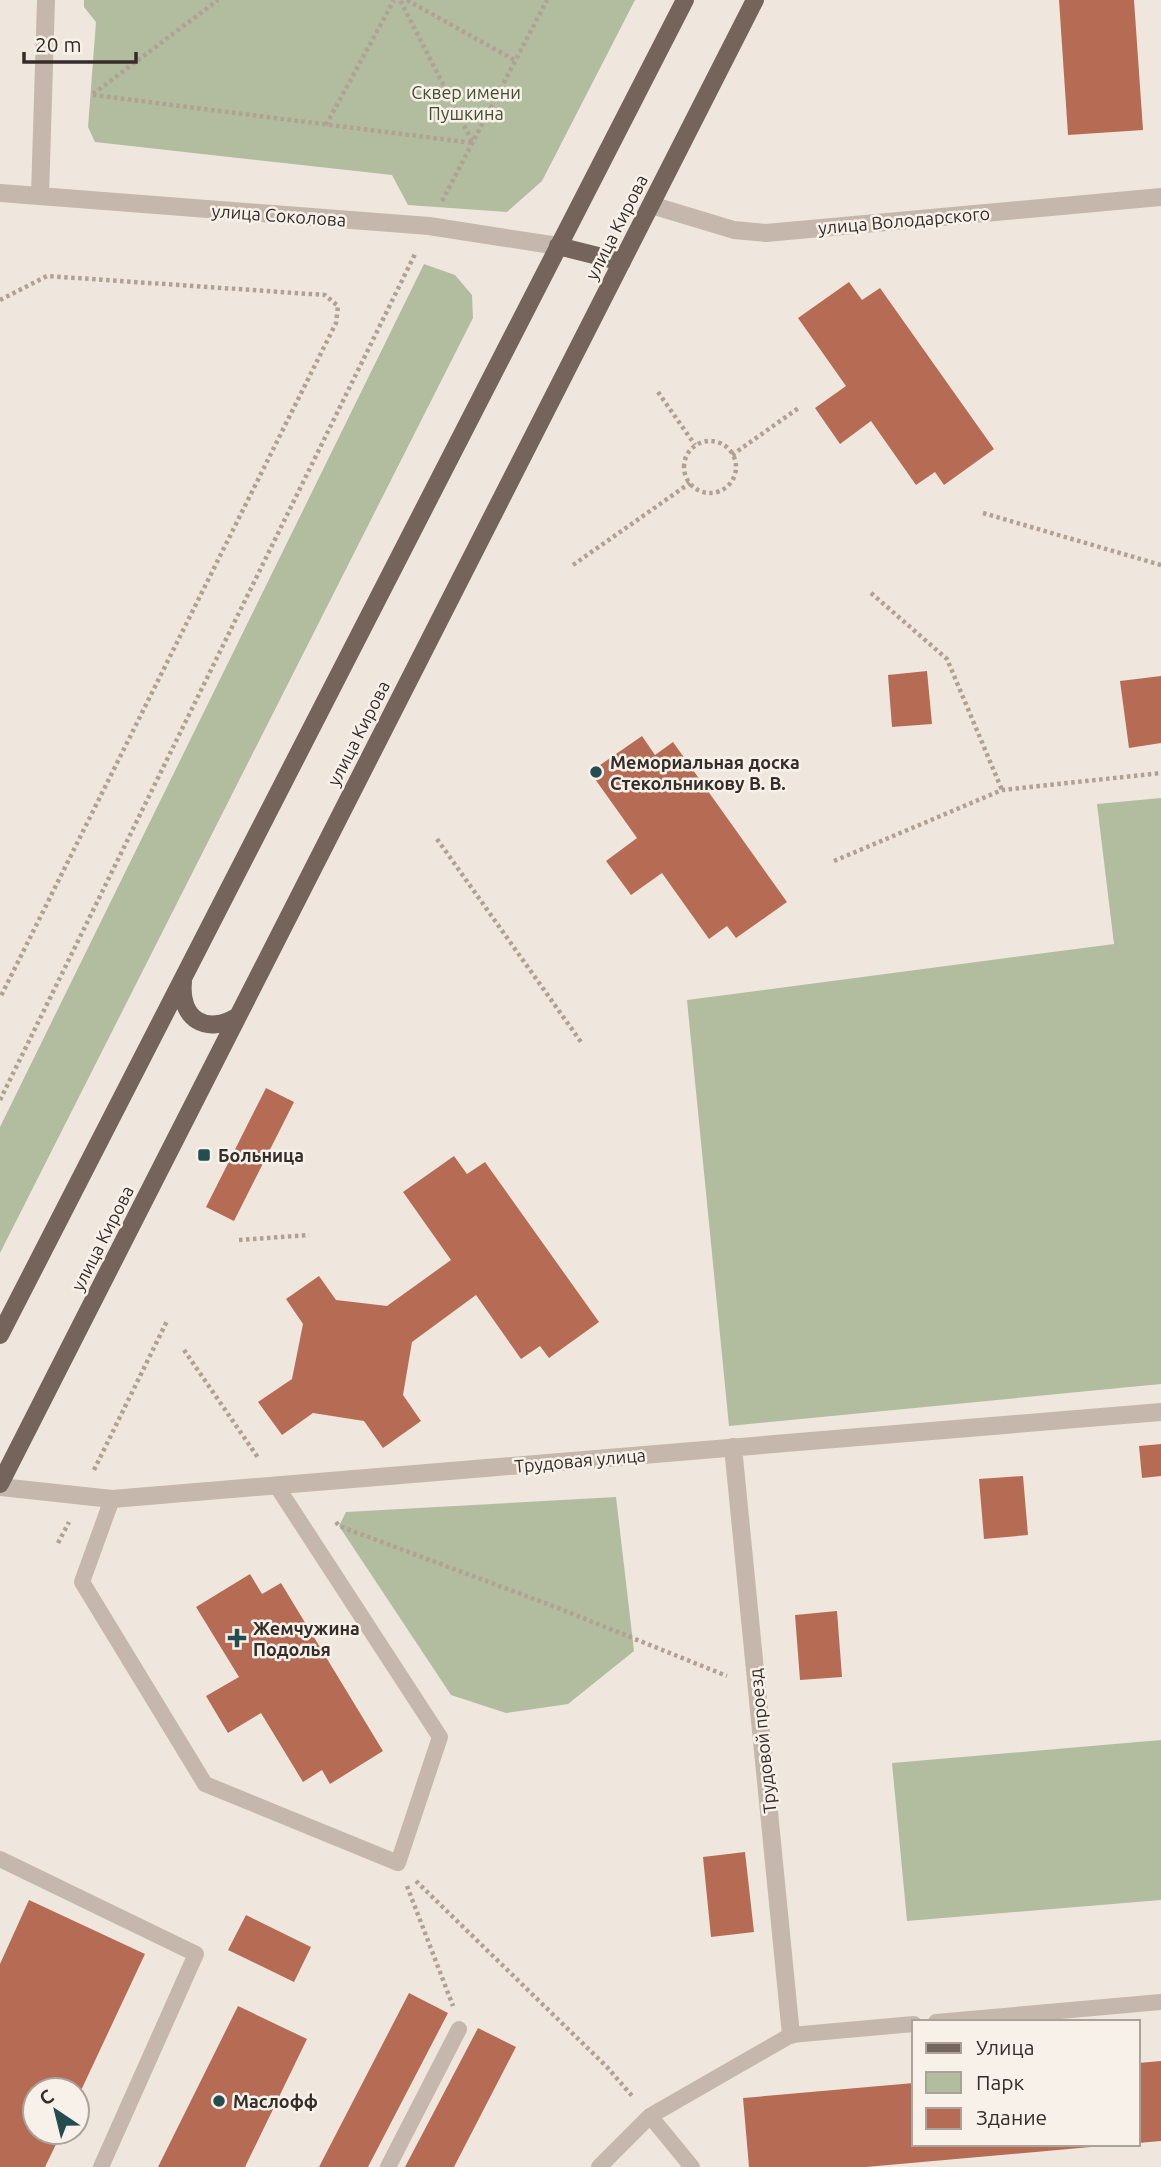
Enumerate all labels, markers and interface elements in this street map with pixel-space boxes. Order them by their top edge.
scale bar [24,21,136,65]
text: 20 m [35,32,82,56]
park label: Сквер имени Пушкина [411,82,521,123]
street label: улица Кирова [581,171,651,283]
street label: улица Соколова [211,200,347,230]
street label: улица Володарского [817,203,991,237]
street label: улица Кирова [323,677,393,789]
place label: Мемориальная доска Стекольникову В. В. [610,752,800,793]
marker: Мемориальная доска Стекольникову В. В. [588,764,604,780]
place label: Больница [218,1145,304,1165]
marker: Больница [196,1147,212,1163]
street label: улица Кирова [67,1182,137,1294]
street label: Трудовая улица [513,1444,647,1476]
place label: Жемчужина Подолья [253,1618,360,1659]
marker: Жемчужина Подолья [227,1628,247,1648]
street label: Трудовой проезд [744,1667,780,1814]
legend [912,2020,1140,2146]
text: Улица [976,2035,1034,2059]
text: Парк [976,2070,1025,2094]
north arrow [21,2076,91,2146]
text: С [35,2085,58,2110]
place label: Маслофф [233,2091,318,2111]
marker: Маслофф [211,2093,227,2109]
text: Здание [976,2105,1047,2129]

